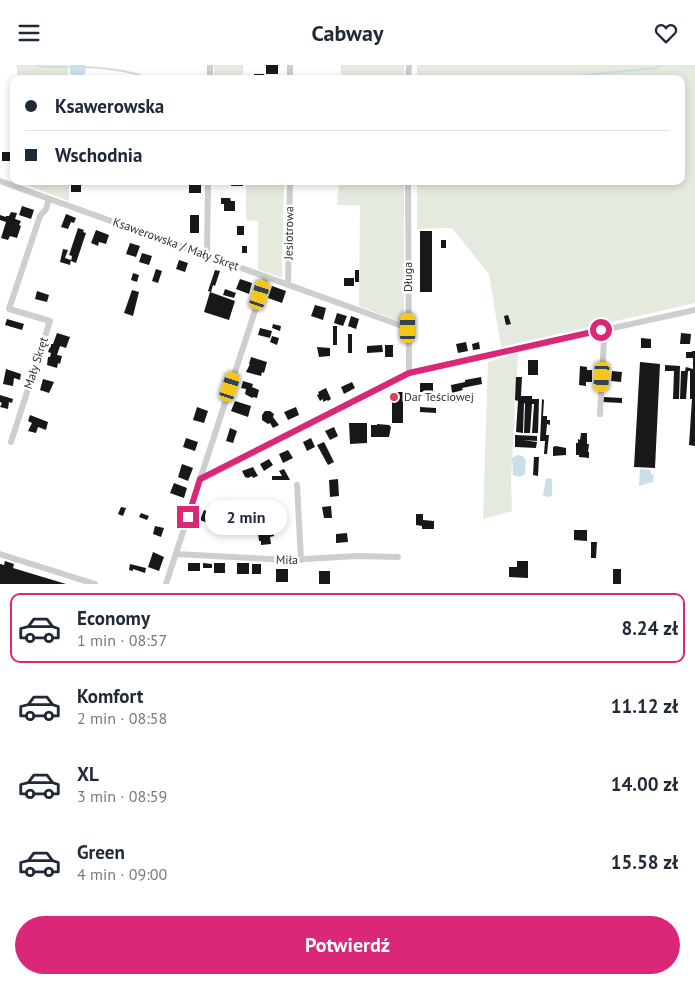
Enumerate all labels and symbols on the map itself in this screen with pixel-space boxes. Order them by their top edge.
street label: Jesiotrowa [281,206,296,261]
street label: Ksawerowska / Mały Skręt [111,214,241,273]
street label: Długa [400,262,415,292]
car [248,278,271,312]
car [400,313,415,343]
route start [590,319,612,341]
street label: Mały Skręt [20,335,51,391]
car [593,362,610,392]
car [218,370,241,404]
place label: Dar Teściowej [404,389,474,404]
marker: Dar Teściowej [388,391,400,403]
callout: 2 min [206,499,288,535]
route end [177,506,199,528]
street label: Miła [276,552,298,567]

